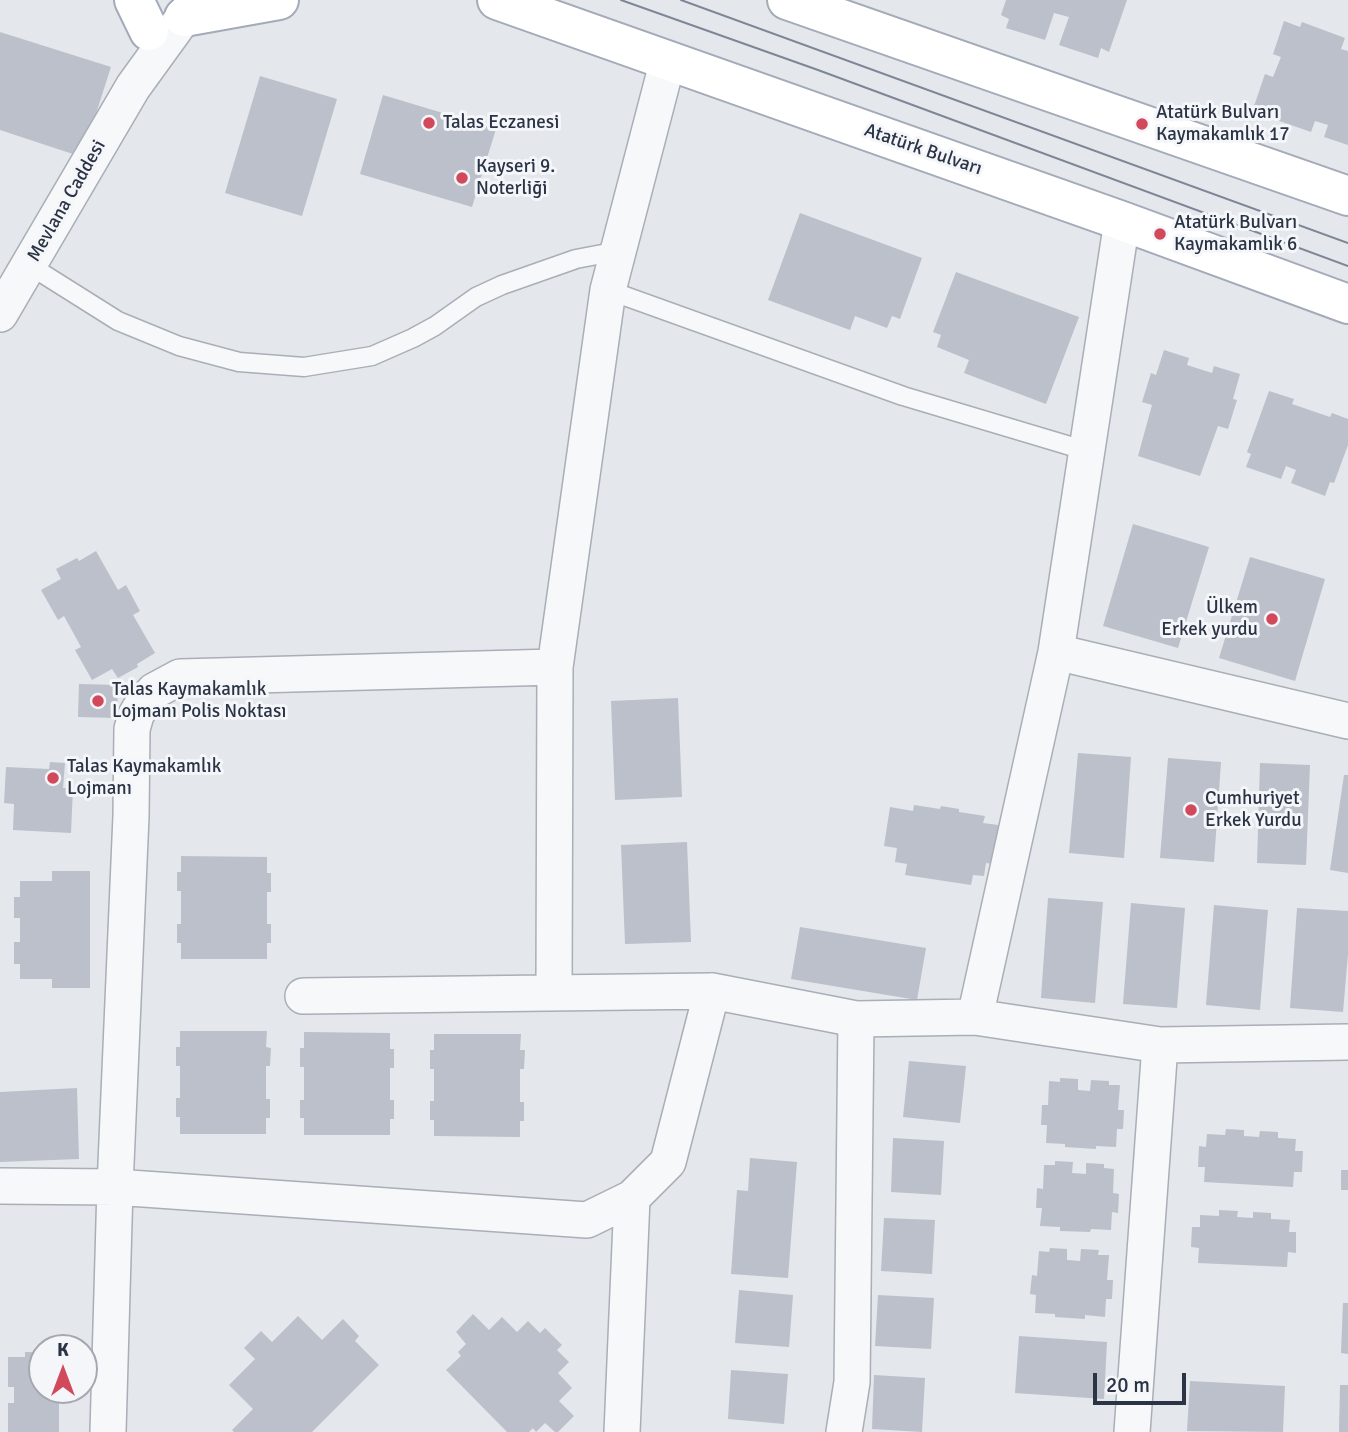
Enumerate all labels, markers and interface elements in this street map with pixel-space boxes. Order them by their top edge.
place label: Atatürk Bulvarı Kaymakamlık 17 [1156,102,1290,146]
place label: Talas Eczanesi [443,112,559,134]
marker: Talas Eczanesi [421,115,437,131]
marker: Atatürk Bulvarı Kaymakamlık 17 [1134,116,1150,132]
street label: Atatürk Bulvarı [861,119,985,181]
street label: Mevlana Caddesi [23,136,111,266]
place label: Kayseri 9. Noterliği [476,156,555,200]
marker: Kayseri 9. Noterliği [454,170,470,186]
place label: Atatürk Bulvarı Kaymakamlık 6 [1174,212,1297,256]
marker: Atatürk Bulvarı Kaymakamlık 6 [1152,226,1168,242]
place label: Ülkem Erkek yurdu [1161,597,1258,641]
marker: Ülkem Erkek yurdu [1264,611,1280,627]
place label: Talas Kaymakamlık Lojmanı Polis Noktası [112,679,286,723]
marker: Talas Kaymakamlık Lojmanı Polis Noktası [90,693,106,709]
place label: Talas Kaymakamlık Lojmanı [67,756,221,800]
marker: Talas Kaymakamlık Lojmanı [45,770,61,786]
place label: Cumhuriyet Erkek Yurdu [1205,788,1302,832]
marker: Cumhuriyet Erkek Yurdu [1183,802,1199,818]
north arrow [28,1334,98,1404]
text: K [57,1338,69,1362]
scale bar [1096,1358,1189,1402]
text: 20 m [1106,1372,1150,1398]

